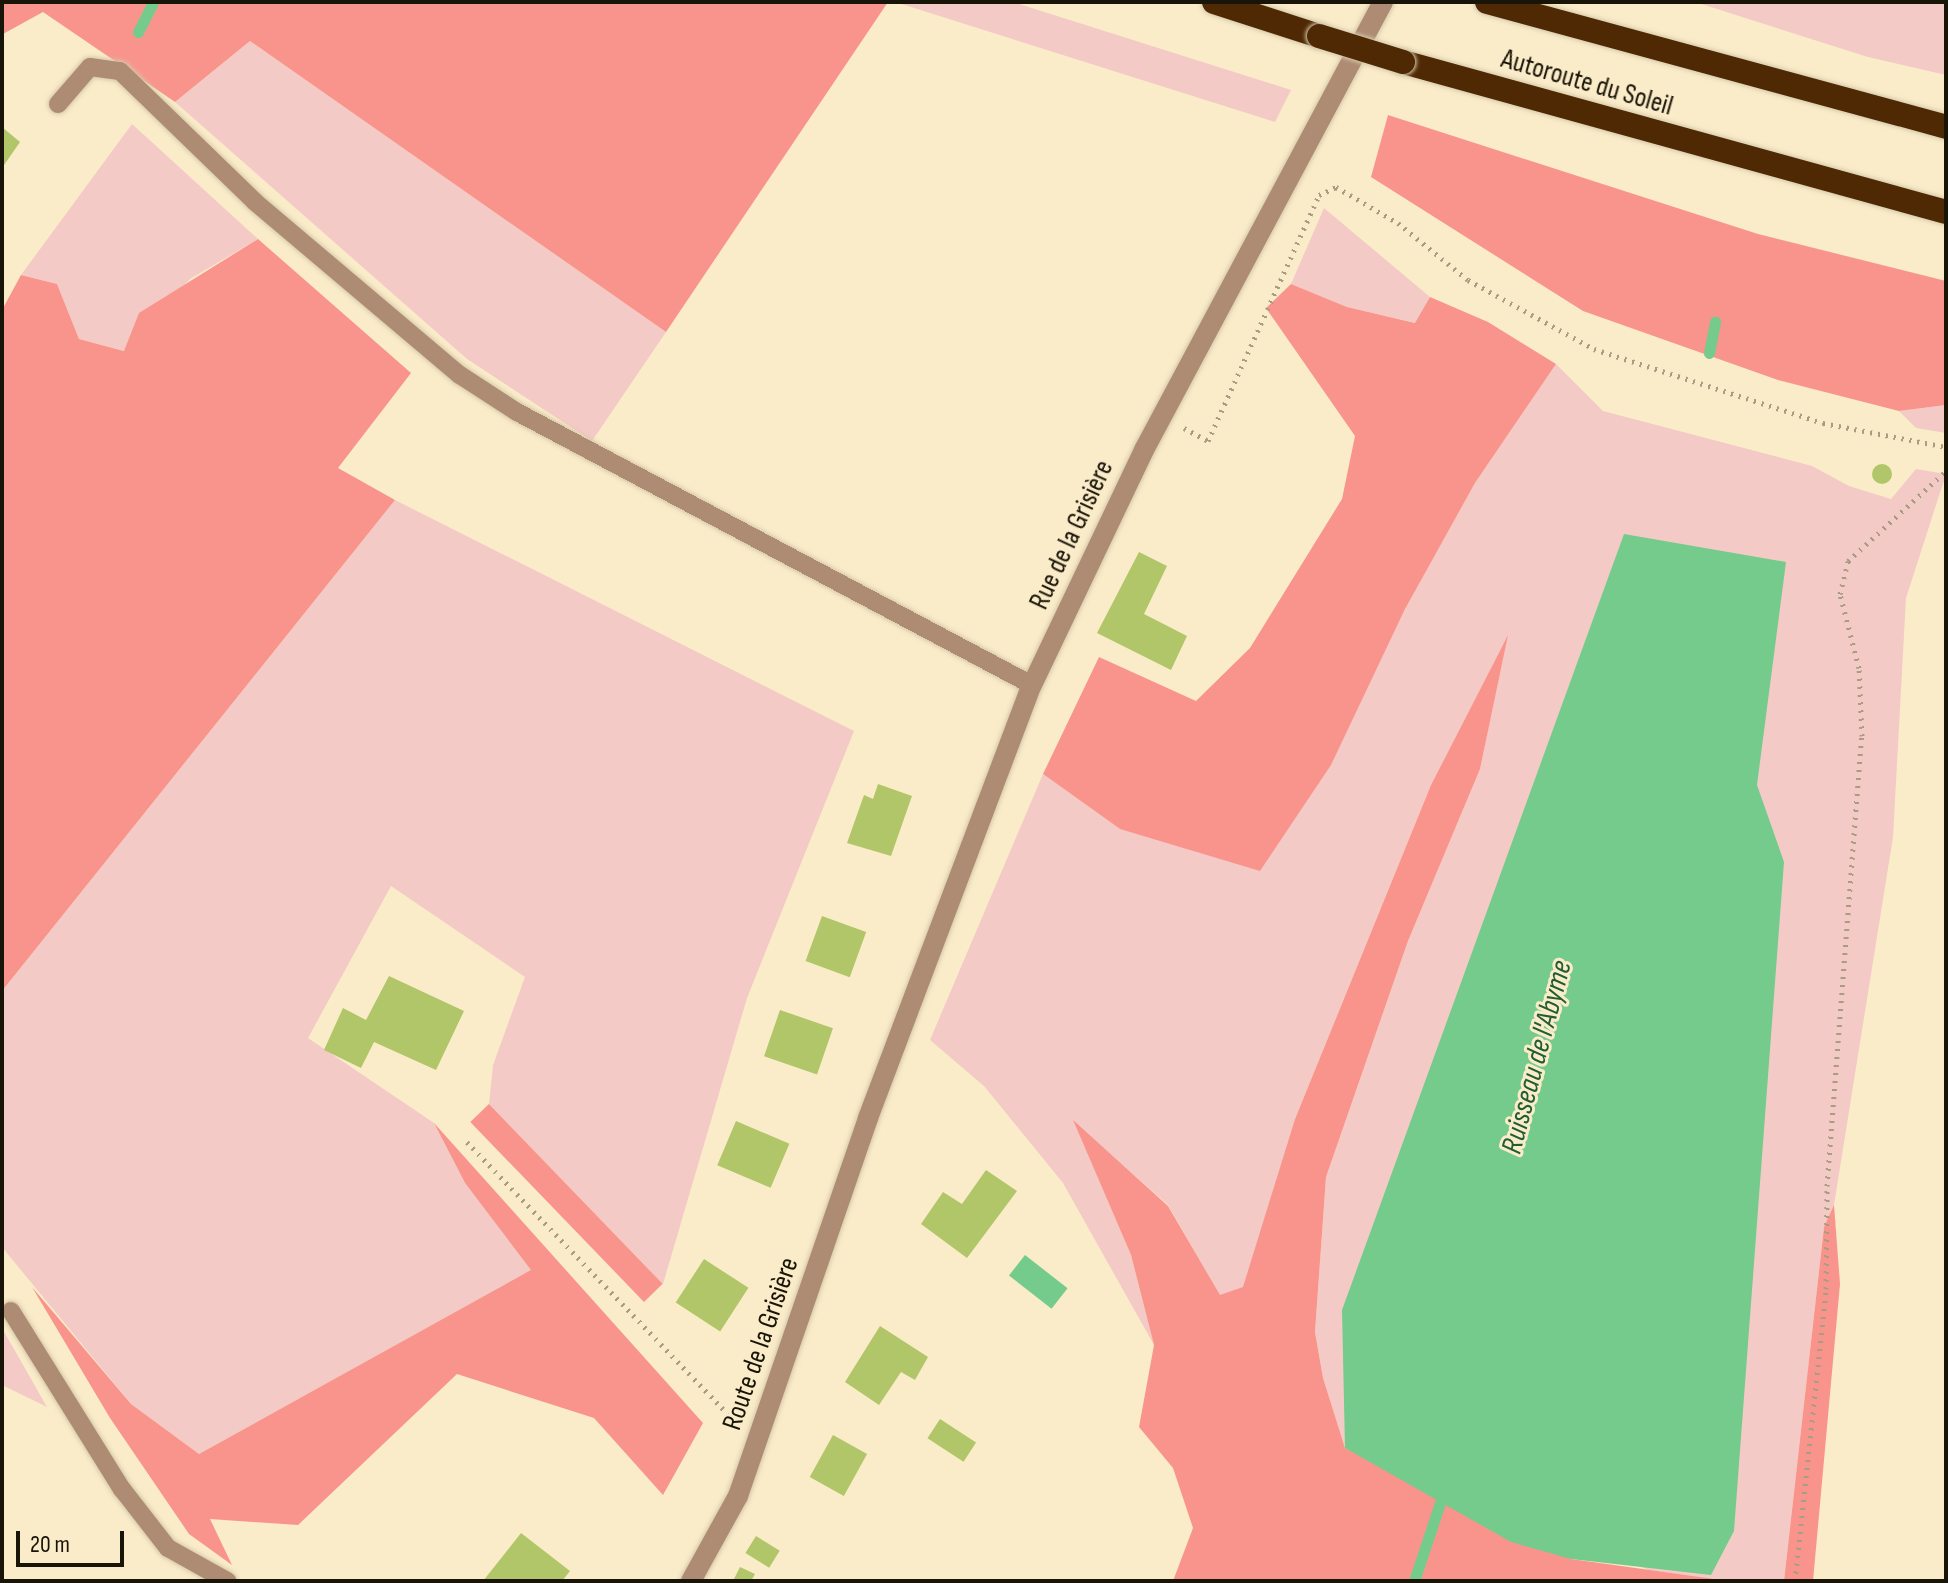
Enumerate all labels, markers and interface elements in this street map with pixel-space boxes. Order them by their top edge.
street label: Autoroute du Soleil [1497,42,1677,124]
street label: Rue de la Grisière [1023,455,1121,615]
water label: Ruisseau de l'Abyme [1494,956,1580,1158]
street label: Route de la Grisière [716,1253,806,1435]
scale bar [20,1515,128,1565]
text: 20 m [30,1530,70,1559]

